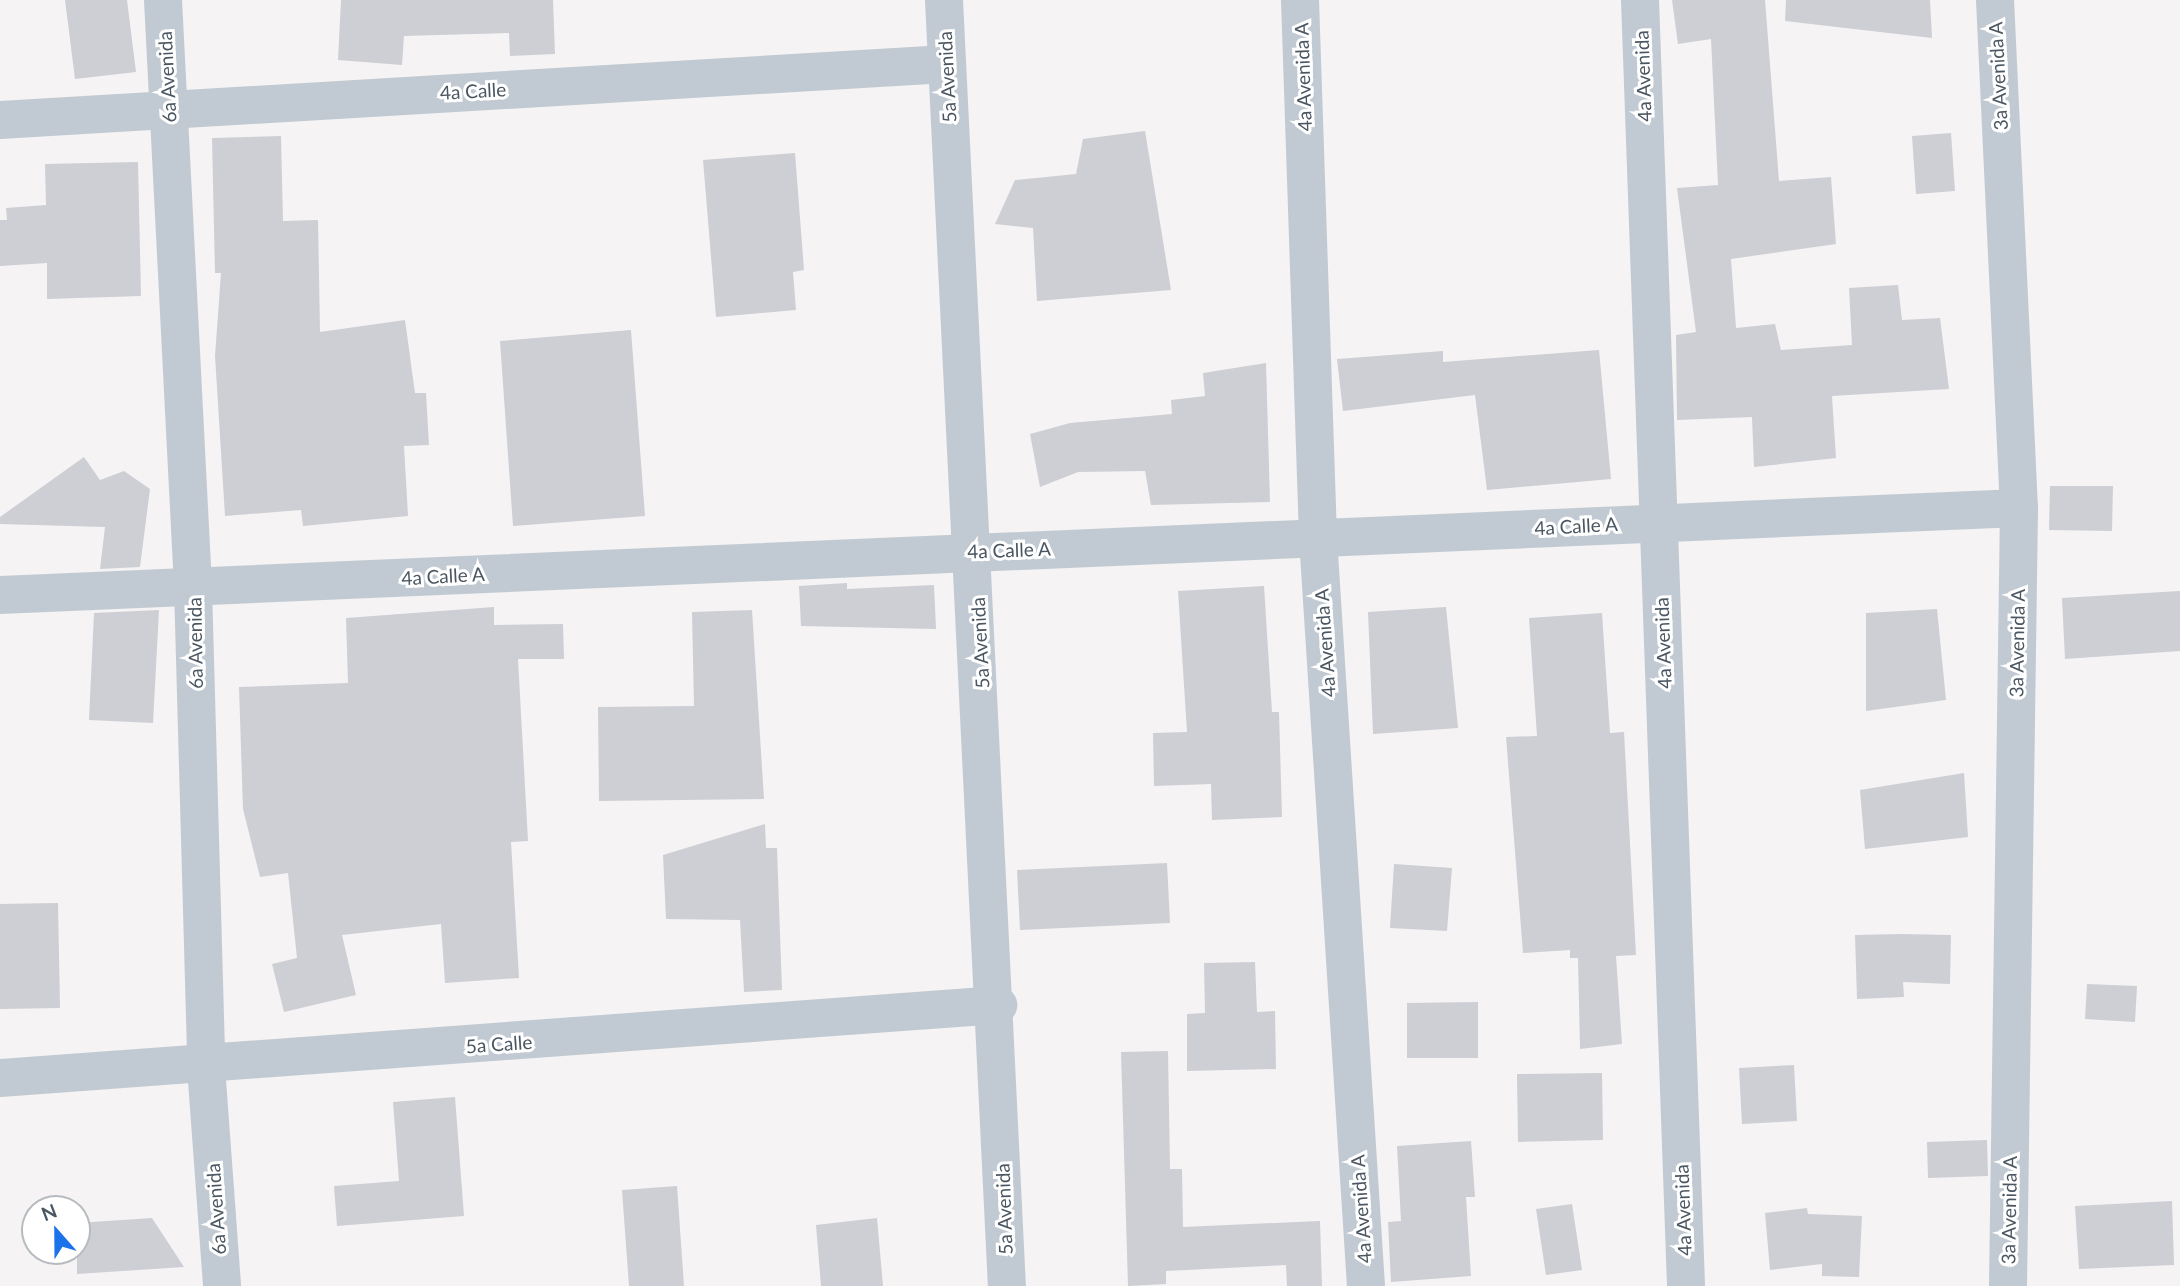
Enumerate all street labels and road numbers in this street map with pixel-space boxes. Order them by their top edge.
street label: 3a Avenida A [1984,20,2012,132]
street label: 4a Avenida A [1290,22,1316,132]
street label: 6a Avenida [153,30,181,124]
street label: 5a Avenida [933,30,961,124]
street label: 4a Avenida [1630,30,1656,122]
street label: 4a Calle [439,78,507,104]
street label: 4a Calle A [1533,512,1619,540]
street label: 4a Calle A [967,537,1051,563]
street label: 4a Calle A [400,562,486,590]
street label: 4a Avenida A [1310,587,1340,699]
street label: 3a Avenida A [2005,588,2029,698]
street label: 5a Avenida [966,596,994,690]
street label: 6a Avenida [183,597,207,689]
street label: 4a Avenida [1650,597,1676,689]
street label: 5a Calle [465,1030,533,1058]
street label: 4a Avenida A [1346,1153,1376,1265]
street label: 3a Avenida A [1997,1155,2021,1265]
street label: 6a Avenida [201,1162,231,1256]
street label: 5a Avenida [991,1163,1017,1255]
street label: 4a Avenida [1670,1164,1696,1256]

